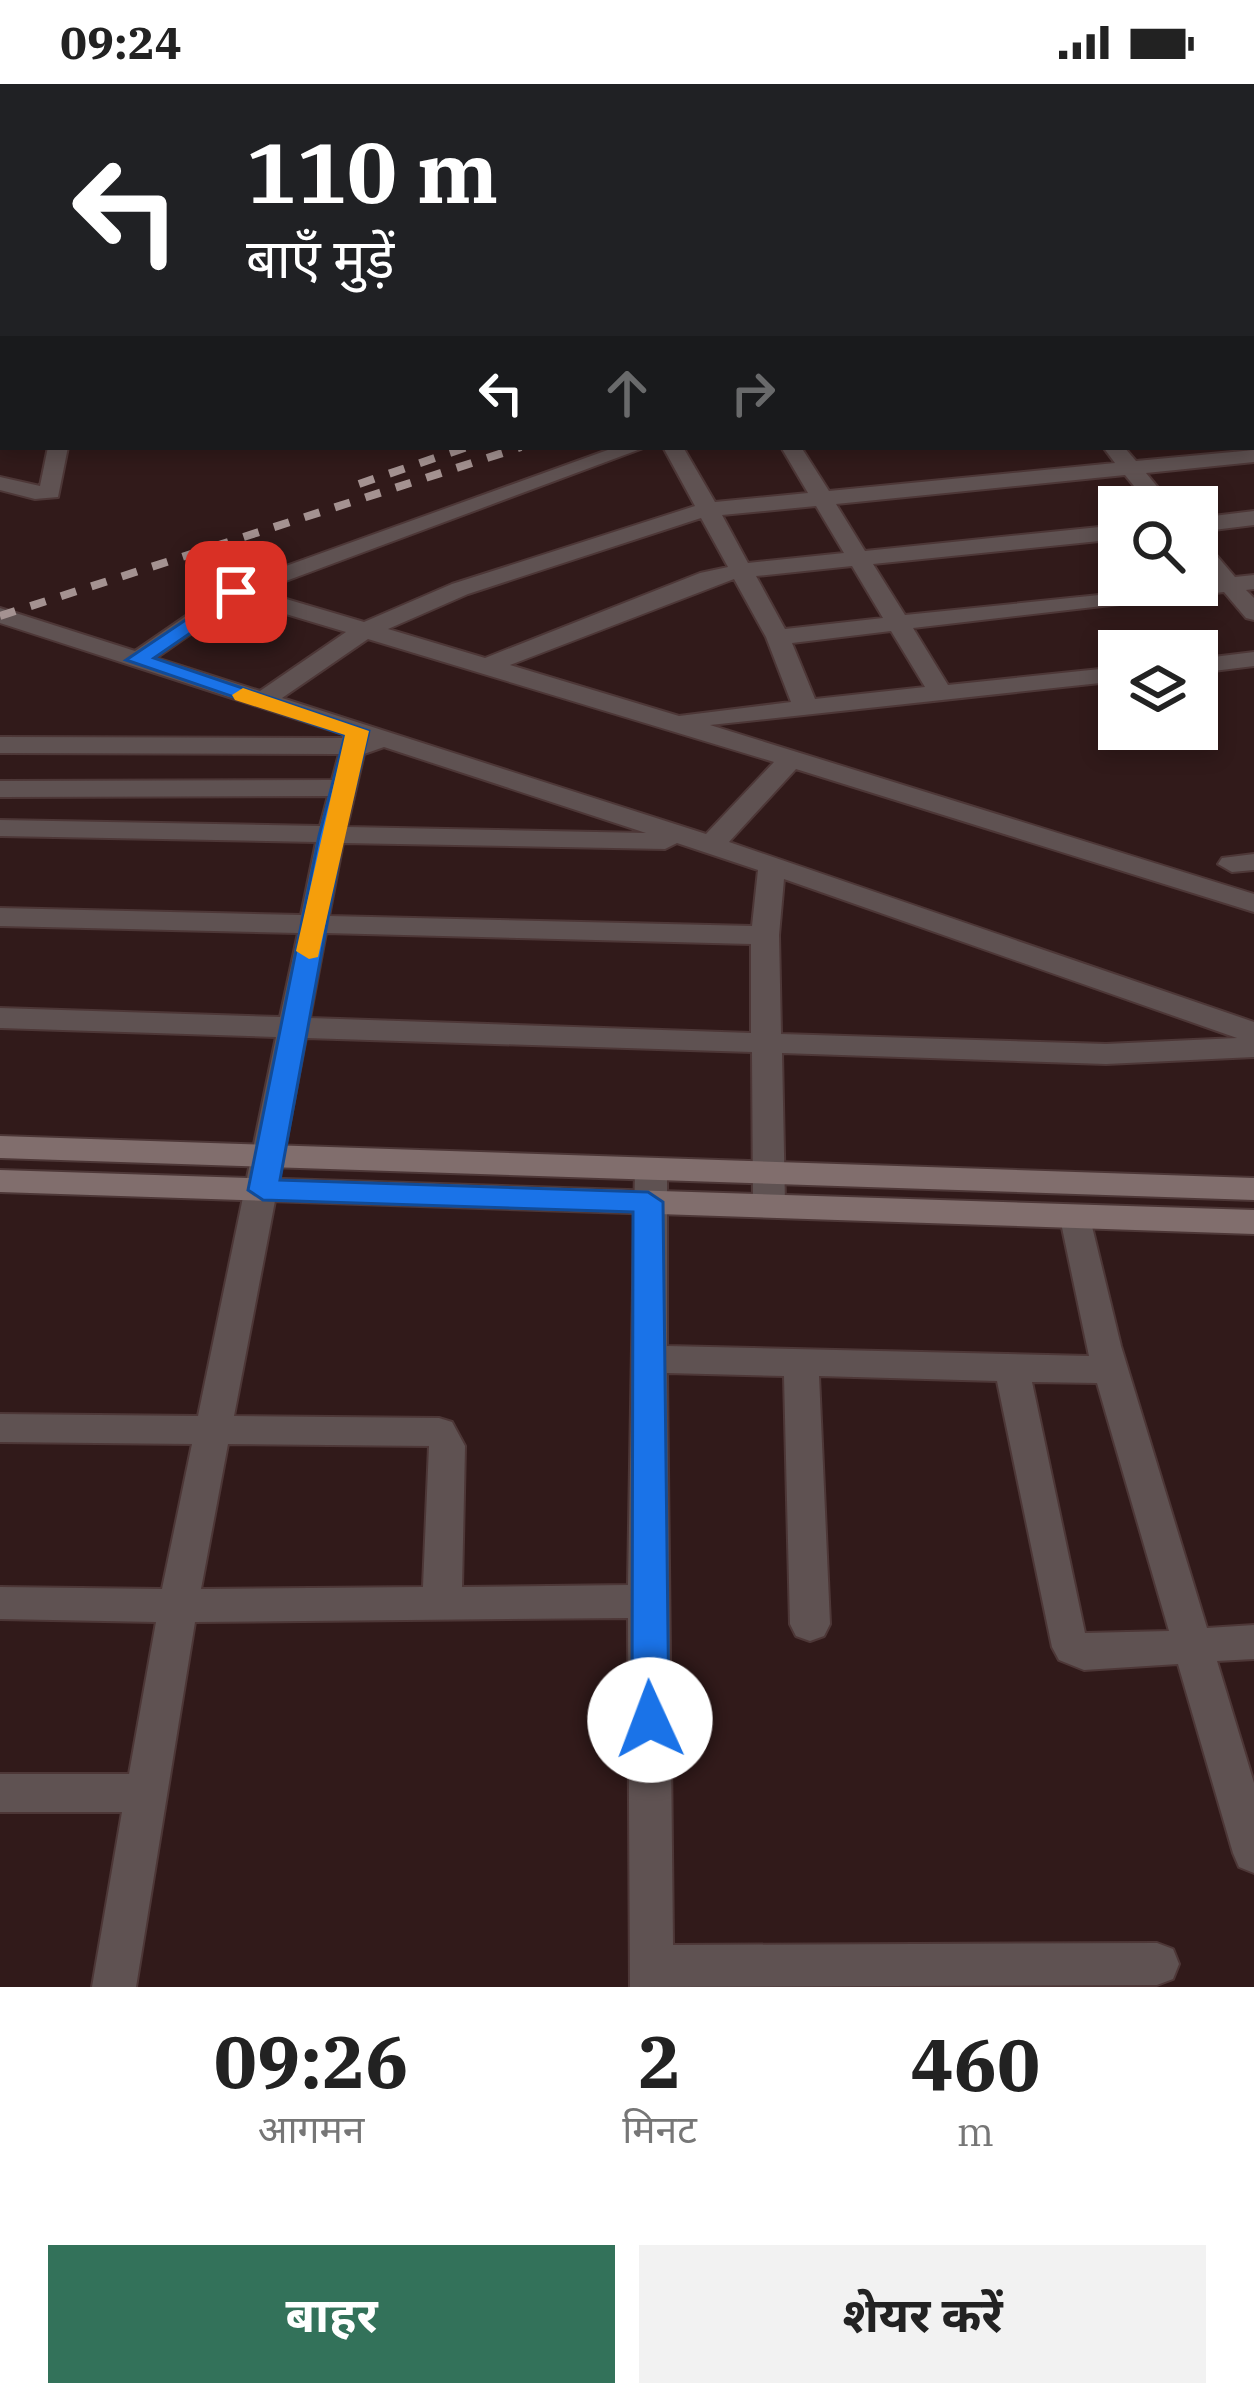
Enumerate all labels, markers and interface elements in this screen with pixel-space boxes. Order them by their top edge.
text: 09:24 [60,13,182,71]
text: 110 m [246,117,498,226]
icon: left [48,132,204,288]
text: बाएँ मुड़ें [246,223,394,293]
icon: left [468,360,534,426]
icon: ahead [594,360,660,426]
icon: right [720,360,786,426]
map controls [1098,486,1218,750]
button: search [1098,486,1218,606]
pin [185,541,287,643]
icon: arrive [203,559,269,625]
button: layers [1098,630,1218,750]
position arrow [587,1657,713,1783]
text: 09:26 [214,2014,408,2108]
text: 2 [638,2014,681,2108]
text: 460 [911,2017,1040,2111]
text: आगमन [258,2103,364,2154]
text: मिनट [622,2103,697,2154]
text: m [957,2106,994,2157]
button: बाहर [48,2245,615,2383]
button: शेयर करें [639,2245,1206,2383]

